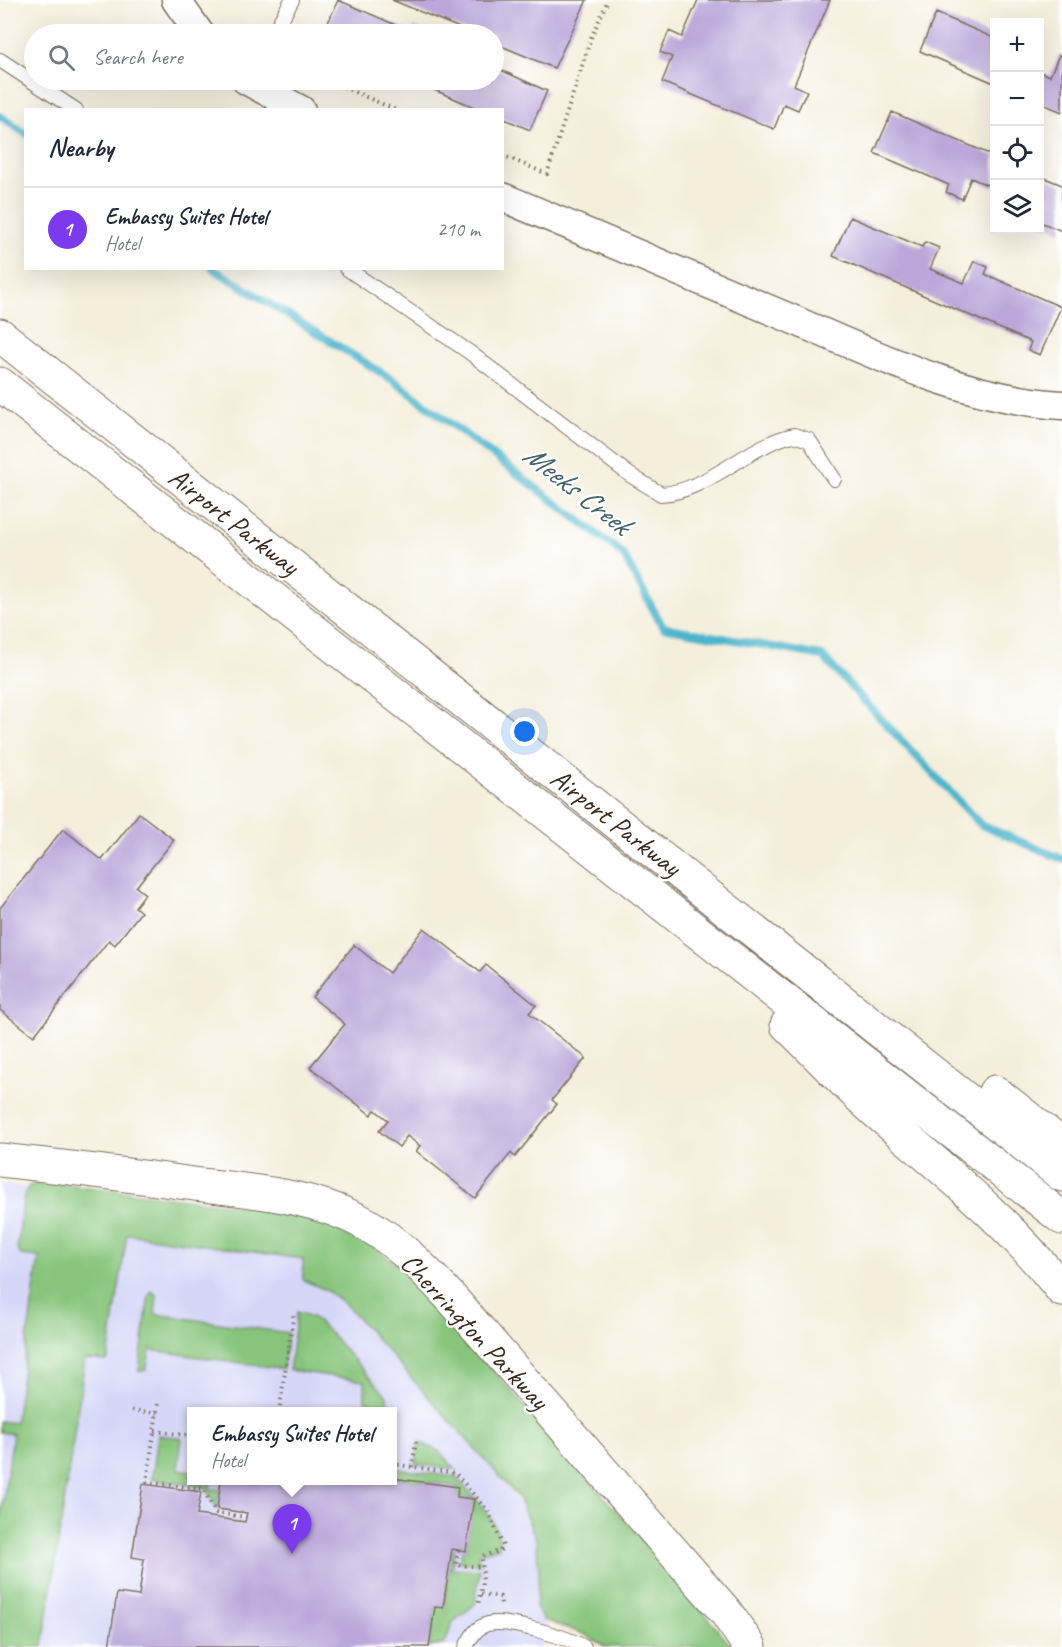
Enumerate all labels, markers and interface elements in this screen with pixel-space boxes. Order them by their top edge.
map controls [990,18,1044,234]
button: + [990,18,1044,72]
search box [24,24,504,90]
icon: search [45,41,78,74]
text: Search here [93,43,183,71]
button: − [990,72,1044,126]
button: locate [990,126,1044,180]
text: Nearby [48,131,113,164]
button: layers [990,180,1044,234]
text: Embassy Suites Hotel [105,203,267,231]
text: 1 [63,217,72,242]
text: 210 m [437,217,480,242]
text: Hotel [105,231,140,256]
water label: Meeks Creek [516,435,642,546]
street label: Airport Parkway [162,459,308,584]
your location [510,717,539,746]
street label: Airport Parkway [544,760,690,885]
street label: Cherrington Parkway [394,1245,558,1418]
popup [187,1407,397,1485]
text: Embassy Suites Hotel [211,1420,373,1448]
text: Hotel [211,1448,246,1473]
pin: 1 [272,1504,312,1554]

